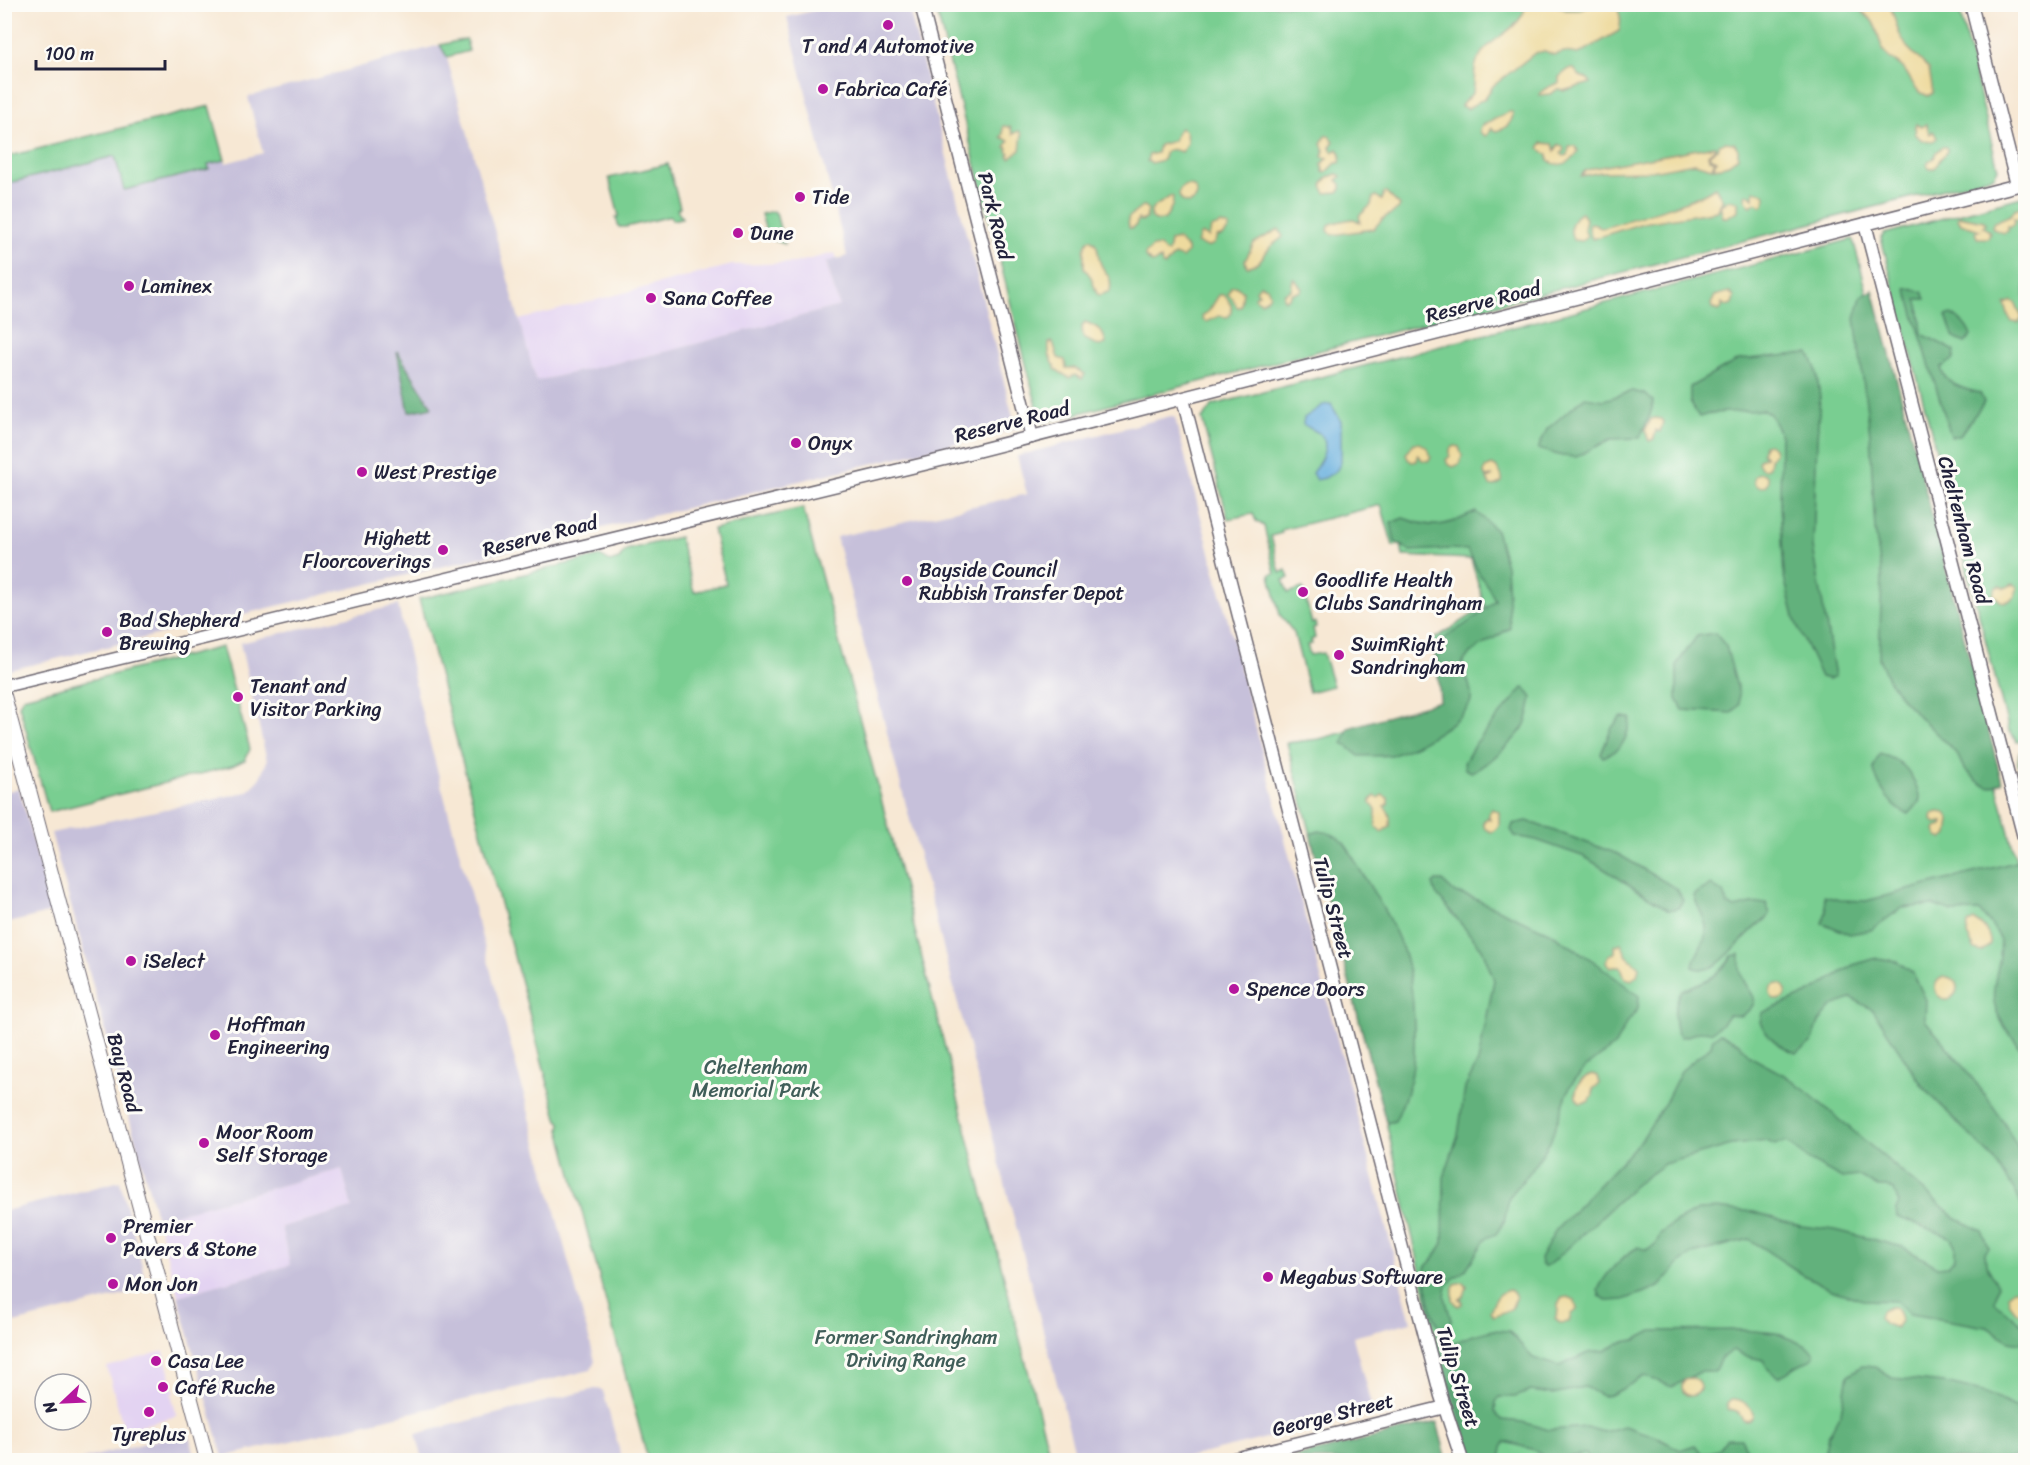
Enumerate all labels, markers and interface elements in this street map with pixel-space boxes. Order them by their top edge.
marker: T and A Automotive [881,18,895,32]
place label: T and A Automotive [802,29,974,64]
scale bar [36,33,165,71]
text: 100 m [45,38,94,70]
place label: Fabrica Café [835,72,948,107]
marker: Fabrica Café [816,82,830,96]
street label: Park Road [967,169,1023,265]
place label: Tide [812,180,849,215]
marker: Tide [793,190,807,204]
place label: Dune [750,216,794,251]
marker: Dune [731,226,745,240]
place label: Laminex [141,269,213,304]
street label: Reserve Road [1422,271,1545,333]
marker: Laminex [122,279,136,293]
place label: Sana Coffee [663,281,772,316]
marker: Sana Coffee [644,291,658,305]
street label: Reserve Road [951,391,1074,453]
place label: Onyx [808,426,853,461]
marker: Onyx [789,436,803,450]
street label: Cheltenham Road [1927,452,2001,609]
place label: West Prestige [374,455,497,490]
marker: West Prestige [355,465,369,479]
street label: Reserve Road [479,505,602,567]
place label: Highett Floorcoverings [303,521,432,579]
marker: Highett Floorcoverings [436,543,450,557]
place label: Bayside Council Rubbish Transfer Depot [919,553,1125,611]
place label: Goodlife Health Clubs Sandringham [1315,563,1482,621]
marker: Bayside Council Rubbish Transfer Depot [900,574,914,588]
marker: Goodlife Health Clubs Sandringham [1296,585,1310,599]
place label: Bad Shepherd Brewing [119,603,242,661]
marker: Bad Shepherd Brewing [100,625,114,639]
place label: SwimRight Sandringham [1351,627,1465,685]
marker: SwimRight Sandringham [1332,648,1346,662]
place label: Tenant and Visitor Parking [250,669,382,727]
marker: Tenant and Visitor Parking [231,690,245,704]
street label: Tulip Street [1303,853,1363,963]
place label: iSelect [143,944,206,979]
marker: iSelect [124,954,138,968]
place label: Spence Doors [1246,972,1366,1007]
marker: Spence Doors [1227,982,1241,996]
place label: Hoffman Engineering [227,1007,330,1065]
marker: Hoffman Engineering [208,1028,222,1042]
street label: Bay Road [97,1029,152,1118]
park label: Cheltenham Memorial Park [692,1050,820,1108]
place label: Moor Room Self Storage [216,1115,328,1173]
marker: Moor Room Self Storage [197,1136,211,1150]
place label: Premier Pavers & Stone [123,1209,257,1267]
marker: Premier Pavers & Stone [104,1231,118,1245]
place label: Megabus Software [1280,1260,1443,1295]
place label: Mon Jon [125,1267,198,1302]
marker: Megabus Software [1261,1270,1275,1284]
marker: Mon Jon [106,1277,120,1291]
park label: Former Sandringham Driving Range [815,1320,997,1378]
street label: Tulip Street [1426,1322,1490,1432]
place label: Casa Lee [168,1344,244,1379]
marker: Casa Lee [149,1354,163,1368]
place label: Café Ruche [175,1370,275,1405]
north arrow [33,1372,93,1432]
marker: Café Ruche [156,1380,170,1394]
street label: George Street [1269,1383,1398,1447]
text: N [34,1396,66,1419]
marker: Tyreplus [142,1405,156,1419]
place label: Tyreplus [112,1417,187,1452]

